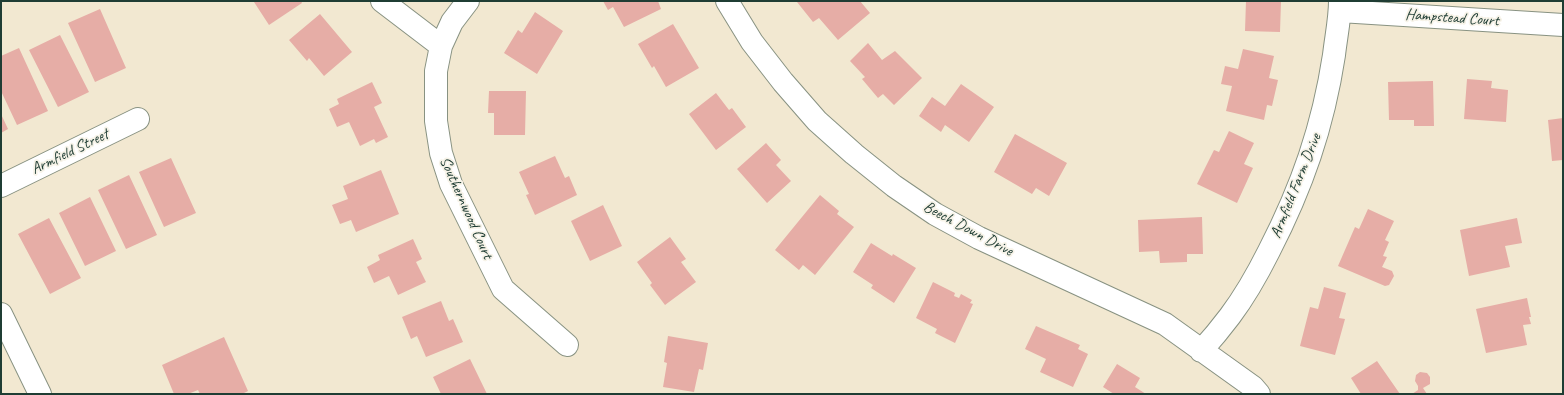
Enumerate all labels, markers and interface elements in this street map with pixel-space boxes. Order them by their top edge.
street label: Hampstead Court [1405,5,1499,31]
street label: Armfield Street [28,125,112,179]
street label: Armfield Farm Drive [1266,131,1326,241]
street label: Southernwood Court [435,154,497,262]
street label: Beech Down Drive [920,197,1016,261]

